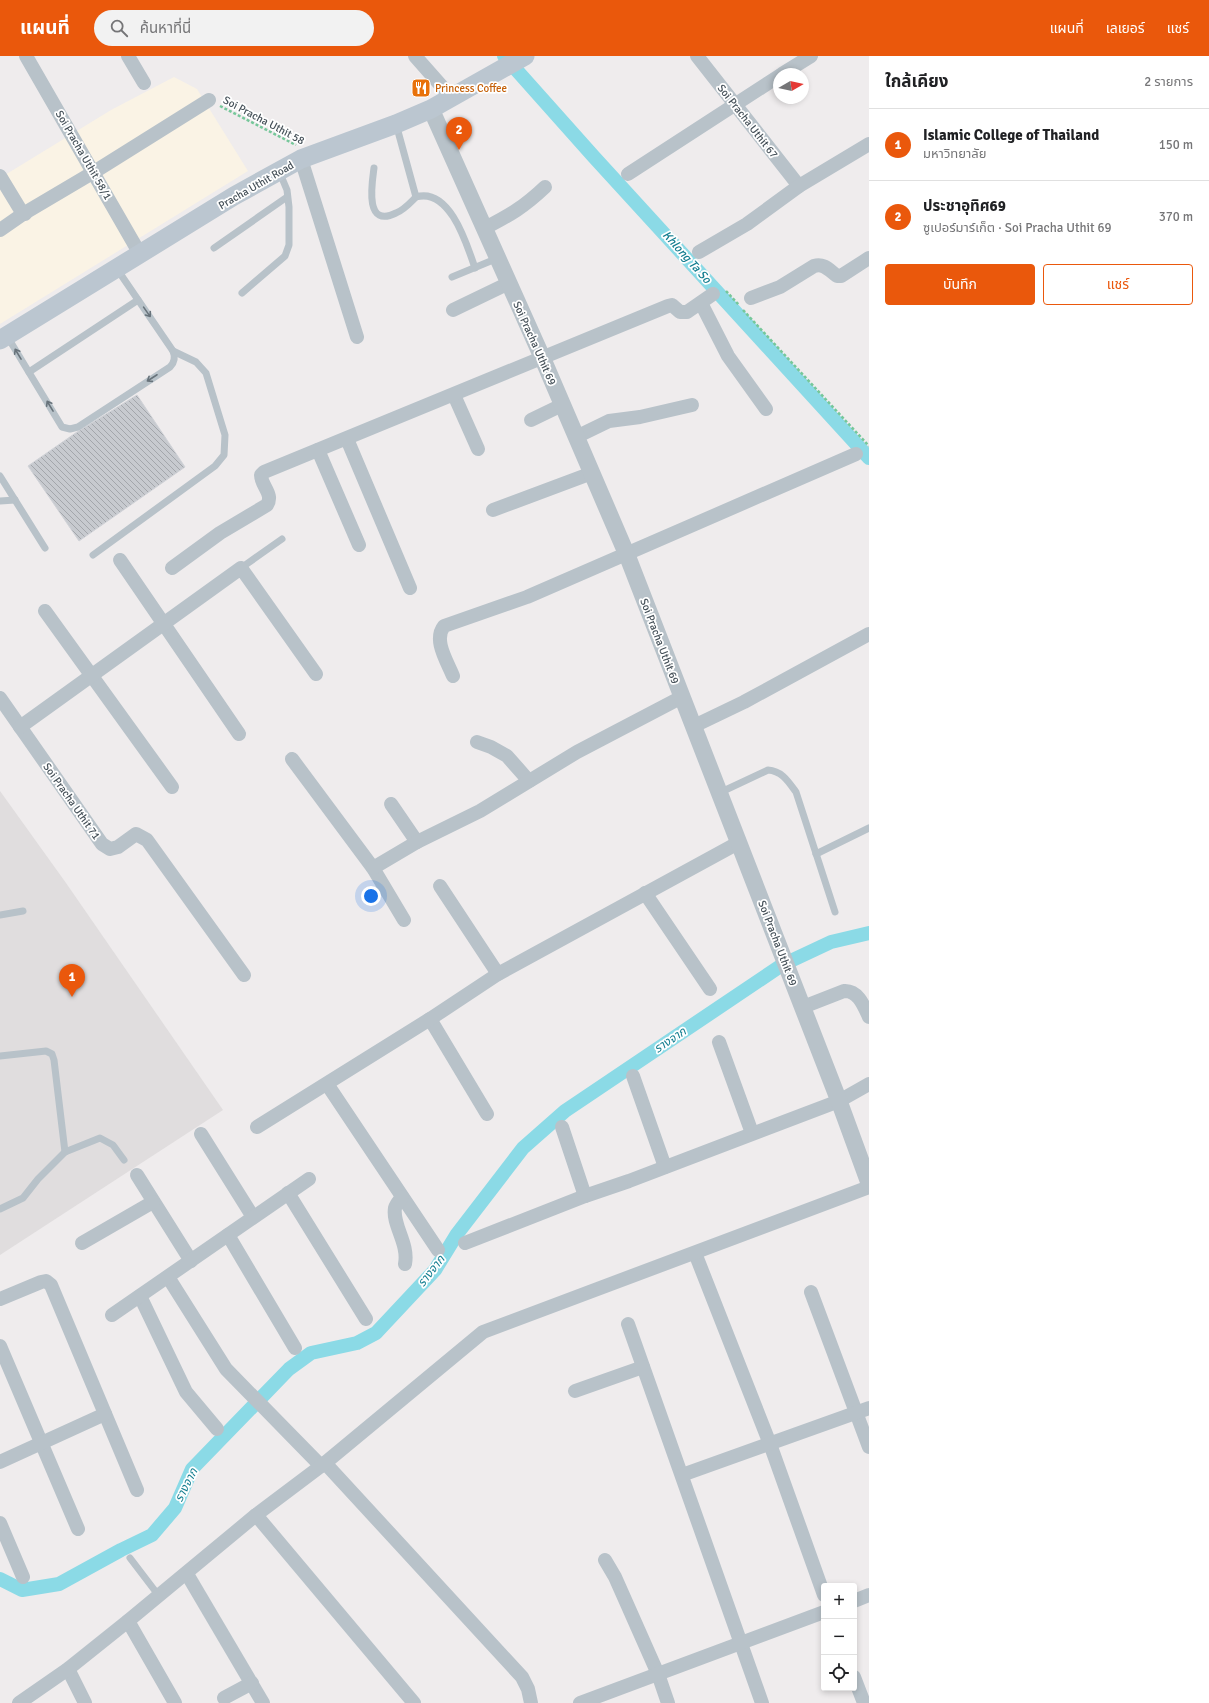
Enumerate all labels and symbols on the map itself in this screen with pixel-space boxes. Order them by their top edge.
north arrow [773,68,809,104]
restaurant icon: Princess Coffee [410,77,432,99]
place label: Princess Coffee [435,82,507,95]
street label: Soi Pracha Uthit 67 [715,82,781,161]
street label: Soi Pracha Uthit 58 [221,94,307,147]
street label: Soi Pracha Uthit 58/1 [53,108,114,202]
pin: 2 [446,117,472,150]
street label: Pracha Uthit Road [216,159,296,212]
water label: Khlong Ta So [659,228,715,287]
street label: Soi Pracha Uthit 69 [510,299,559,387]
one-way arrow [143,307,151,318]
one-way arrow [14,348,22,360]
one-way arrow [146,375,158,383]
one-way arrow [45,400,53,412]
street label: Soi Pracha Uthit 69 [637,597,682,686]
street label: Soi Pracha Uthit 71 [40,761,103,842]
your location [361,886,381,906]
street label: Soi Pracha Uthit 69 [755,899,800,988]
pin: 1 [59,964,85,997]
water label: รางจาก [651,1024,690,1057]
water label: รางจาก [415,1252,449,1290]
water label: รางจาก [172,1465,202,1505]

